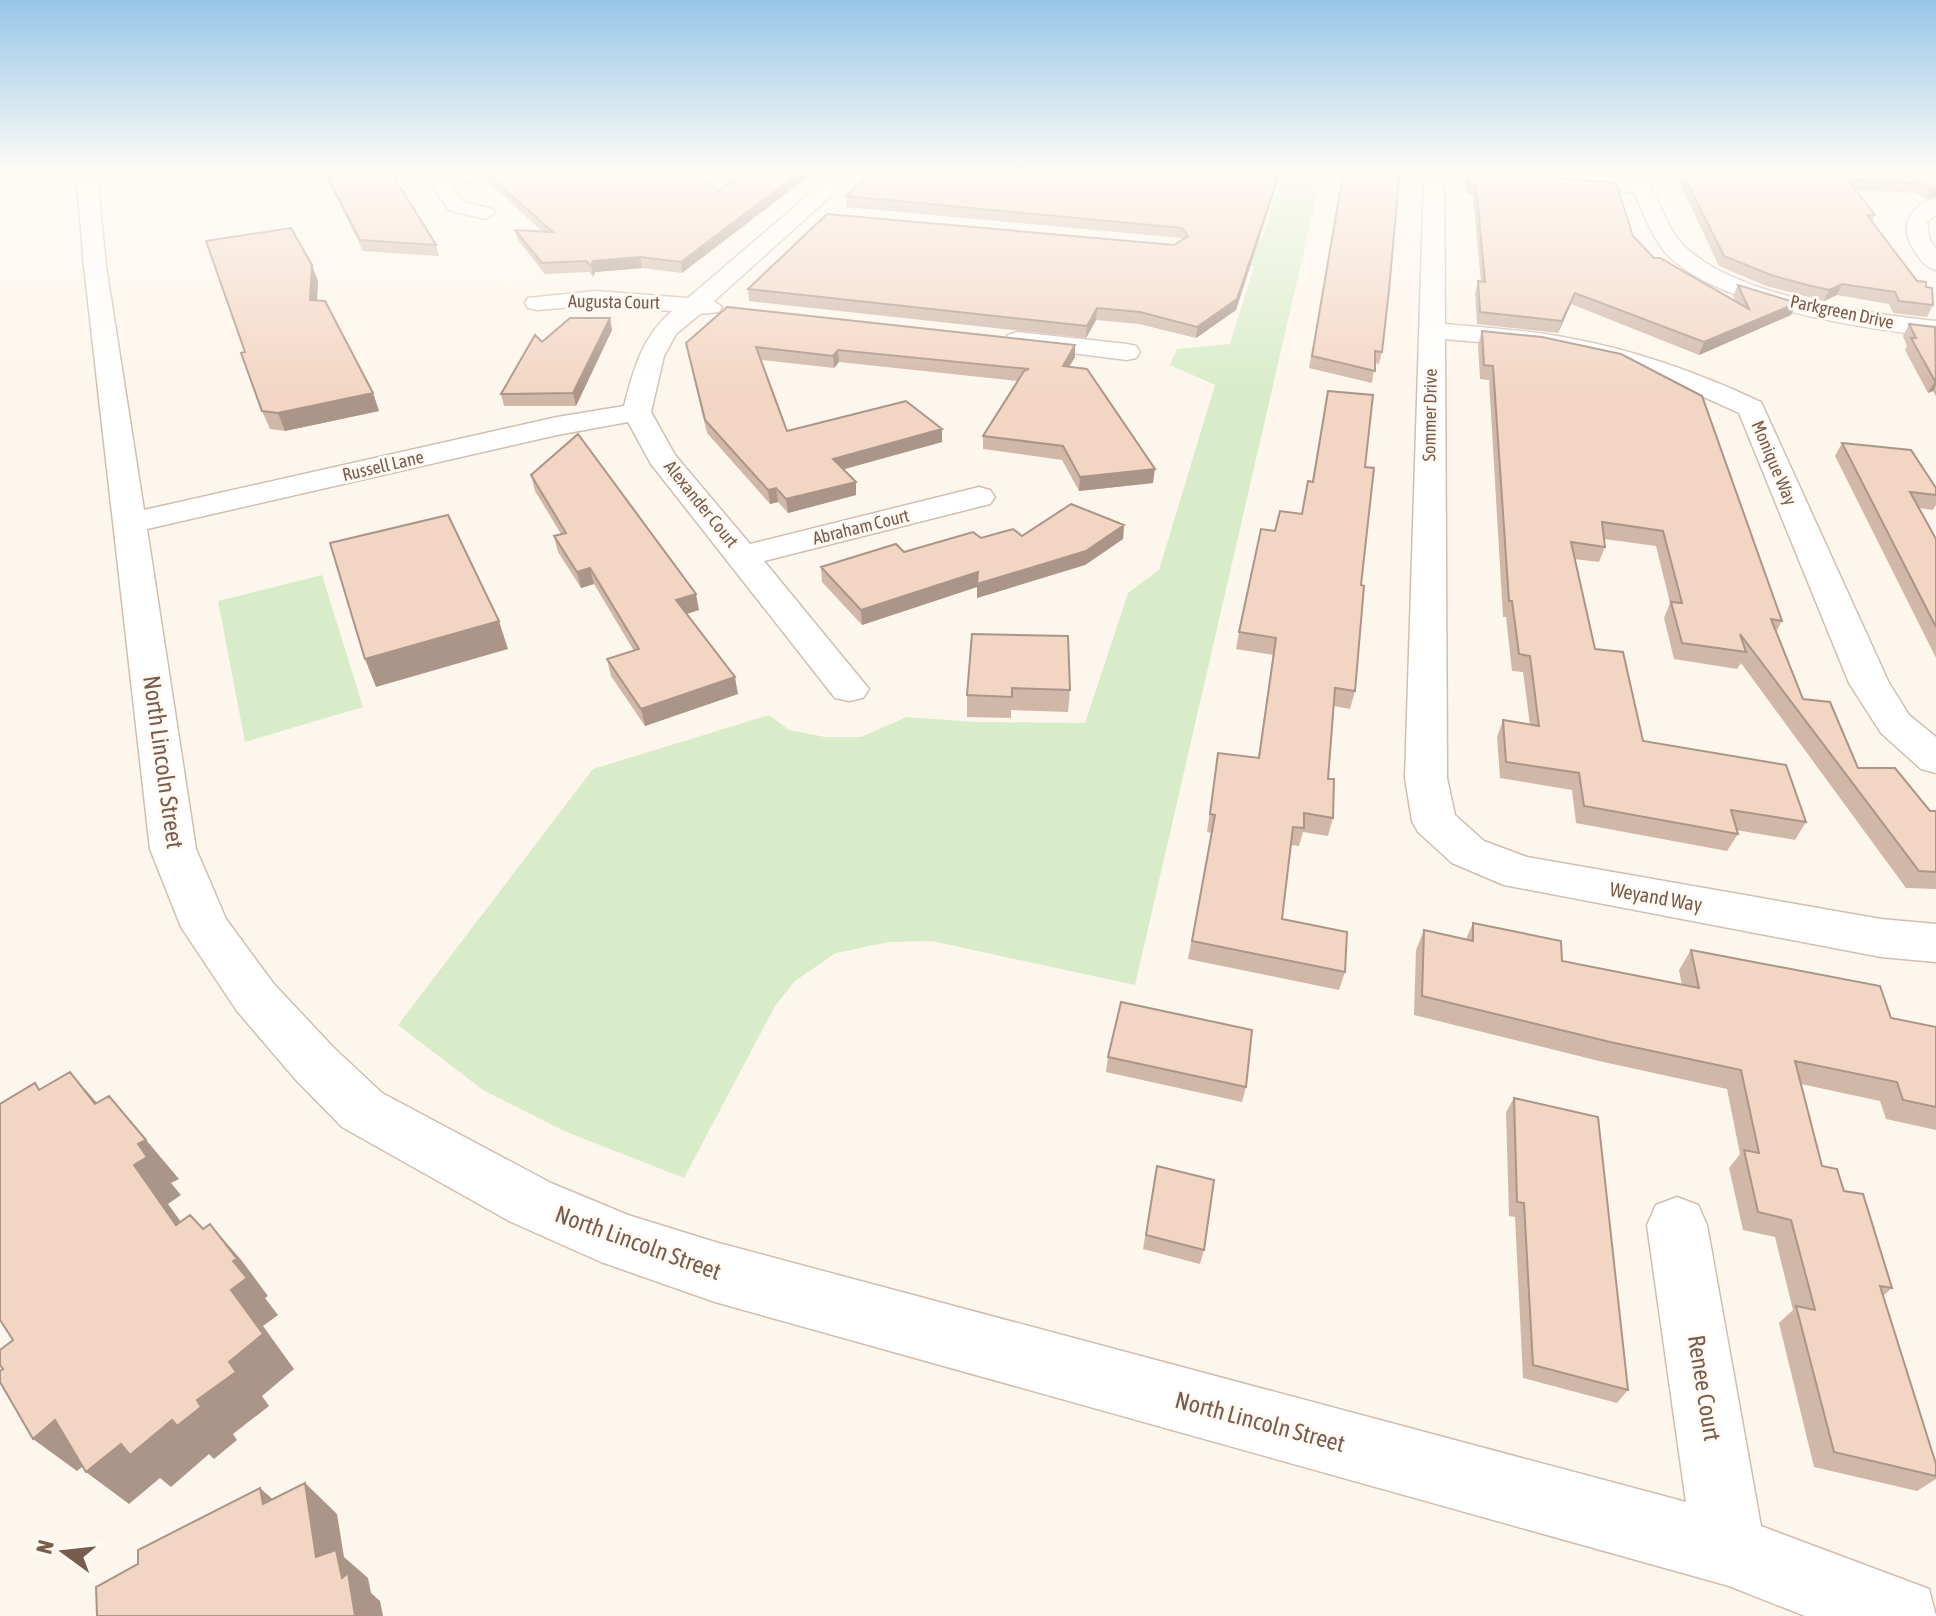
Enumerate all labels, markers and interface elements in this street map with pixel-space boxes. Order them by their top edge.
street label: Augusta Court [568,290,660,313]
street label: Parkgreen Drive [1788,290,1896,333]
street label: Sommer Drive [1418,368,1441,462]
street label: Monique Way [1747,417,1802,508]
street label: Russell Lane [340,446,426,485]
street label: Alexander Court [660,456,743,551]
street label: Abraham Court [810,504,911,549]
street label: North Lincoln Street [138,674,189,850]
street label: Weyand Way [1608,877,1704,916]
street label: North Lincoln Street [551,1200,725,1285]
street label: Renee Court [1683,1333,1726,1443]
street label: North Lincoln Street [1172,1386,1348,1457]
north arrow [24,1512,104,1592]
text: N [30,1537,59,1556]

